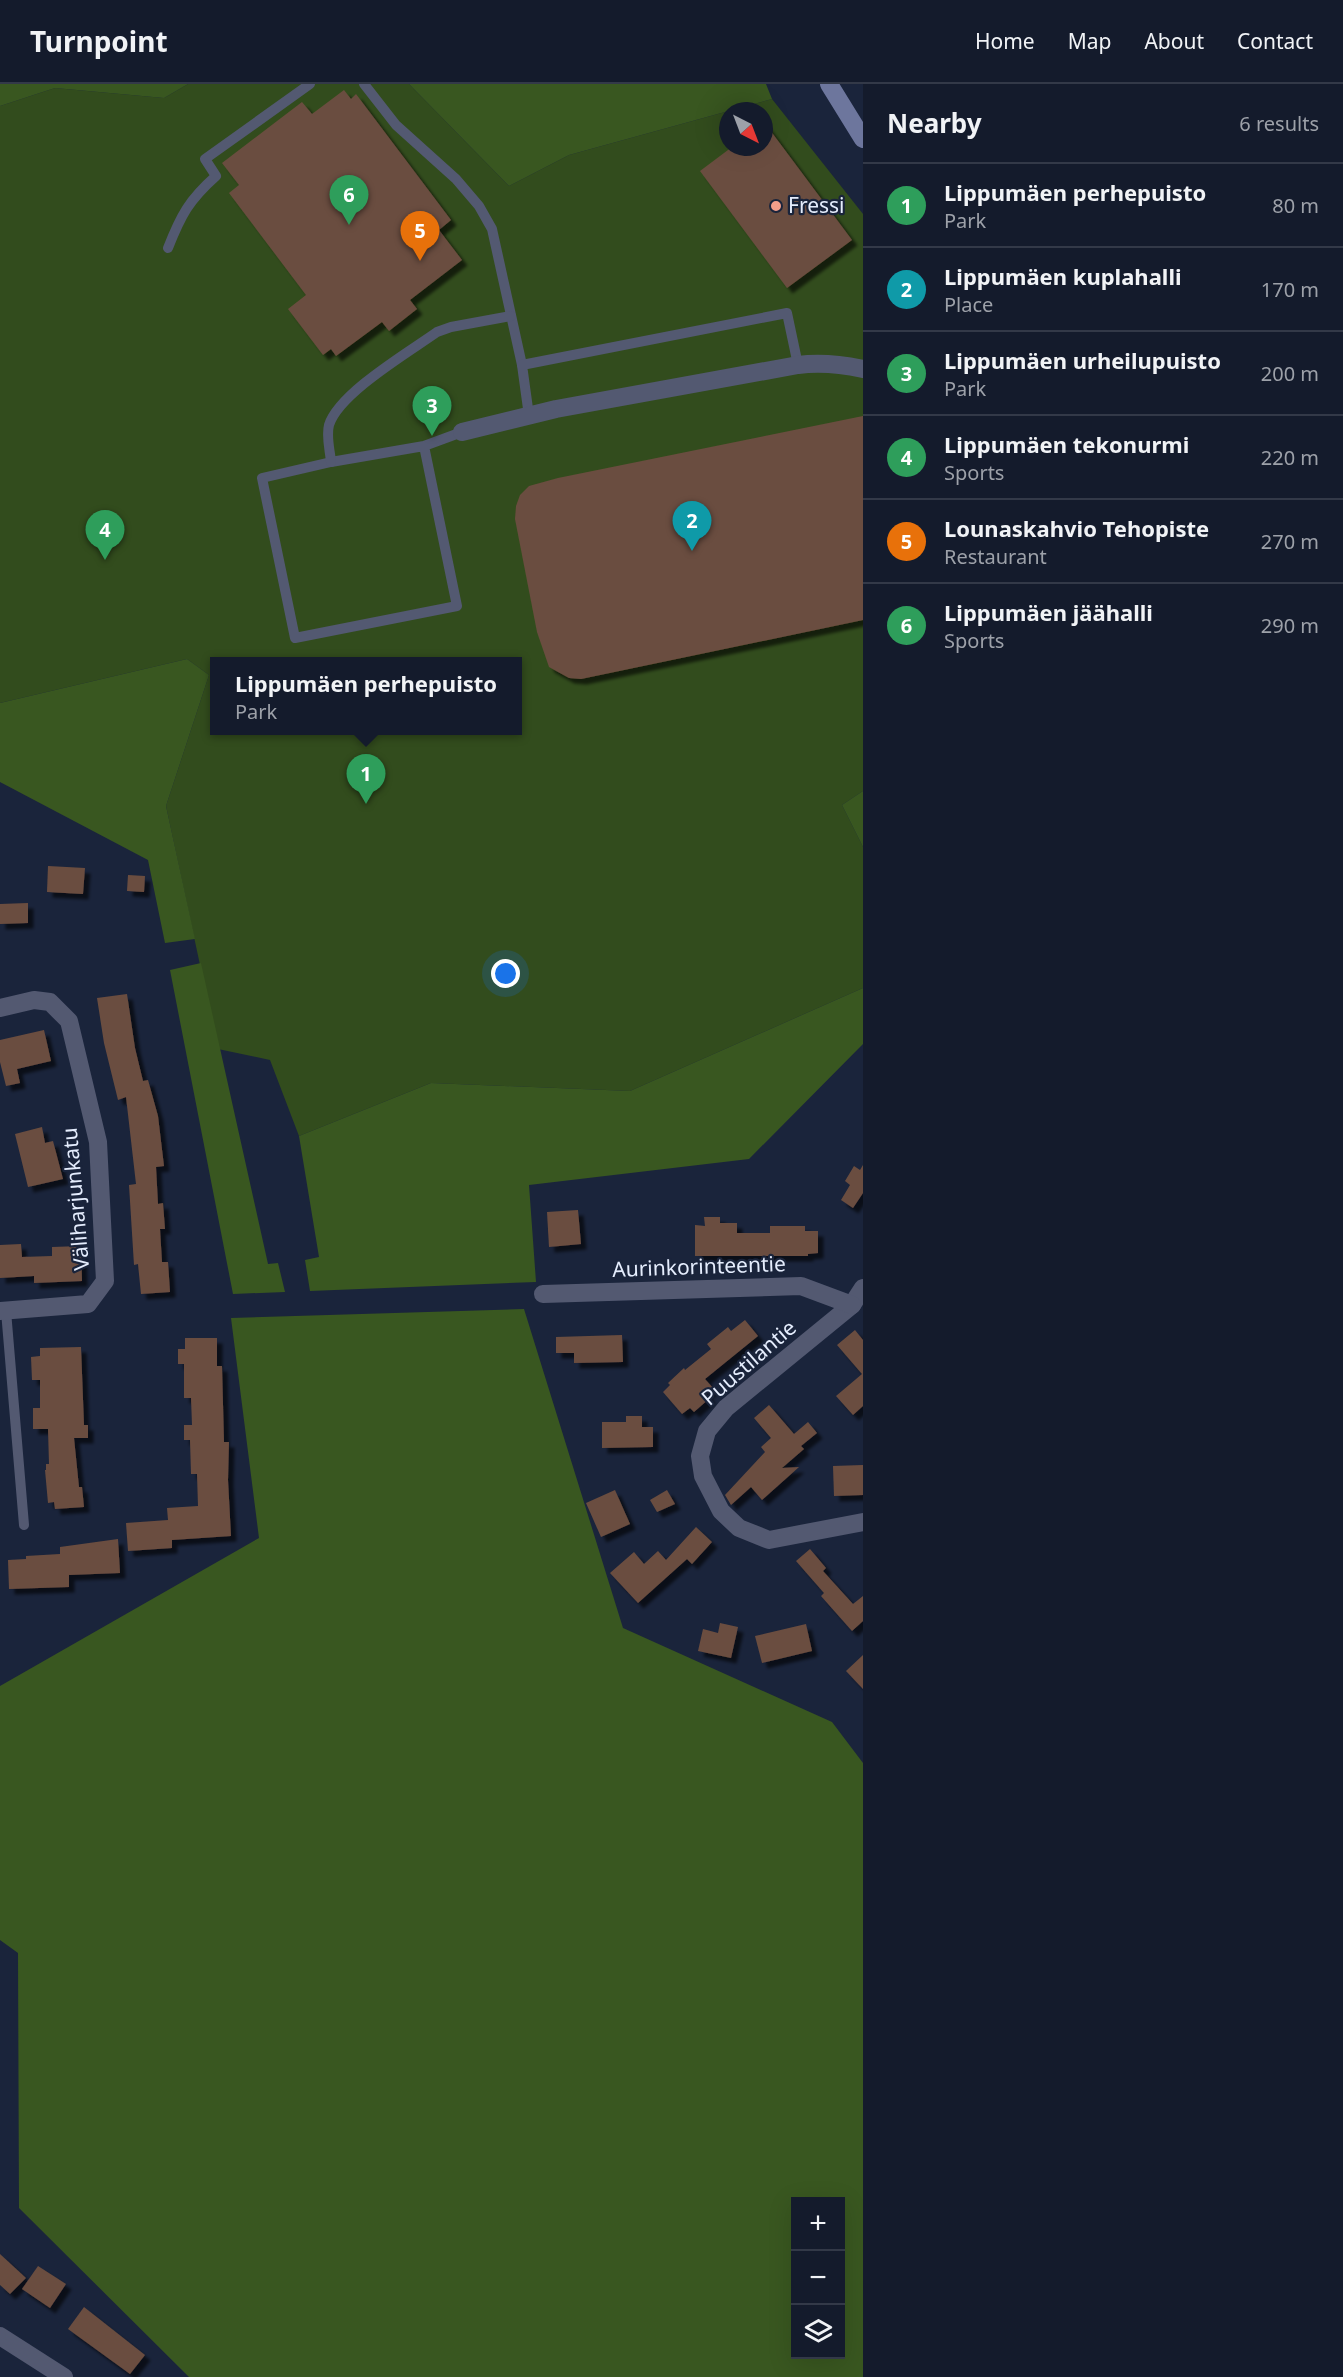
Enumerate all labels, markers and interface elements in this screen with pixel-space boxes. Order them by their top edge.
text: Turnpoint [30,22,168,60]
text: Home [975,27,1035,55]
text: Map [1068,27,1111,55]
text: About [1144,27,1204,55]
text: Contact [1237,27,1313,55]
north arrow [719,102,773,156]
text: Nearby [887,105,982,141]
text: 6 results [1239,110,1319,137]
pin: 6 [330,176,368,225]
text: Lippumäen perhepuisto [944,177,1206,207]
place label: Fressi [788,191,845,219]
text: 1 [901,192,912,219]
text: 80 m [1272,192,1319,219]
marker: Fressi [769,199,783,213]
text: Park [944,207,986,234]
pin: 5 [400,212,440,261]
text: Lippumäen kuplahalli [944,261,1182,291]
text: 2 [901,276,912,303]
text: 170 m [1261,276,1319,303]
text: Place [944,291,993,318]
text: Lippumäen urheilupuisto [944,345,1221,375]
text: 3 [901,360,912,387]
text: 200 m [1261,360,1319,387]
text: Park [944,375,986,402]
pin: 3 [412,386,452,436]
text: Lippumäen tekonurmi [944,429,1189,459]
text: 4 [901,444,912,471]
text: 220 m [1261,444,1319,471]
text: Sports [944,459,1004,486]
pin: 2 [672,502,712,551]
pin: 4 [86,510,124,560]
text: Lounaskahvio Tehopiste [944,513,1209,543]
text: 5 [901,528,912,555]
text: 270 m [1261,528,1319,555]
text: Restaurant [944,543,1047,570]
text: Lippumäen jäähalli [944,597,1153,627]
text: 6 [901,612,912,639]
text: 290 m [1261,612,1319,639]
text: Sports [944,627,1004,654]
popup [210,657,522,735]
text: Lippumäen perhepuisto [235,668,497,698]
text: Park [235,698,277,725]
pin: 1 [346,754,386,804]
your location [491,959,520,988]
street label: Väliharjunkatu [55,1127,95,1272]
street label: Aurinkorinteentie [612,1249,786,1283]
street label: Puustilantie [695,1313,802,1411]
map controls [791,2197,845,2359]
button: + [791,2197,845,2251]
button: − [791,2251,845,2305]
button: layers [791,2305,845,2359]

